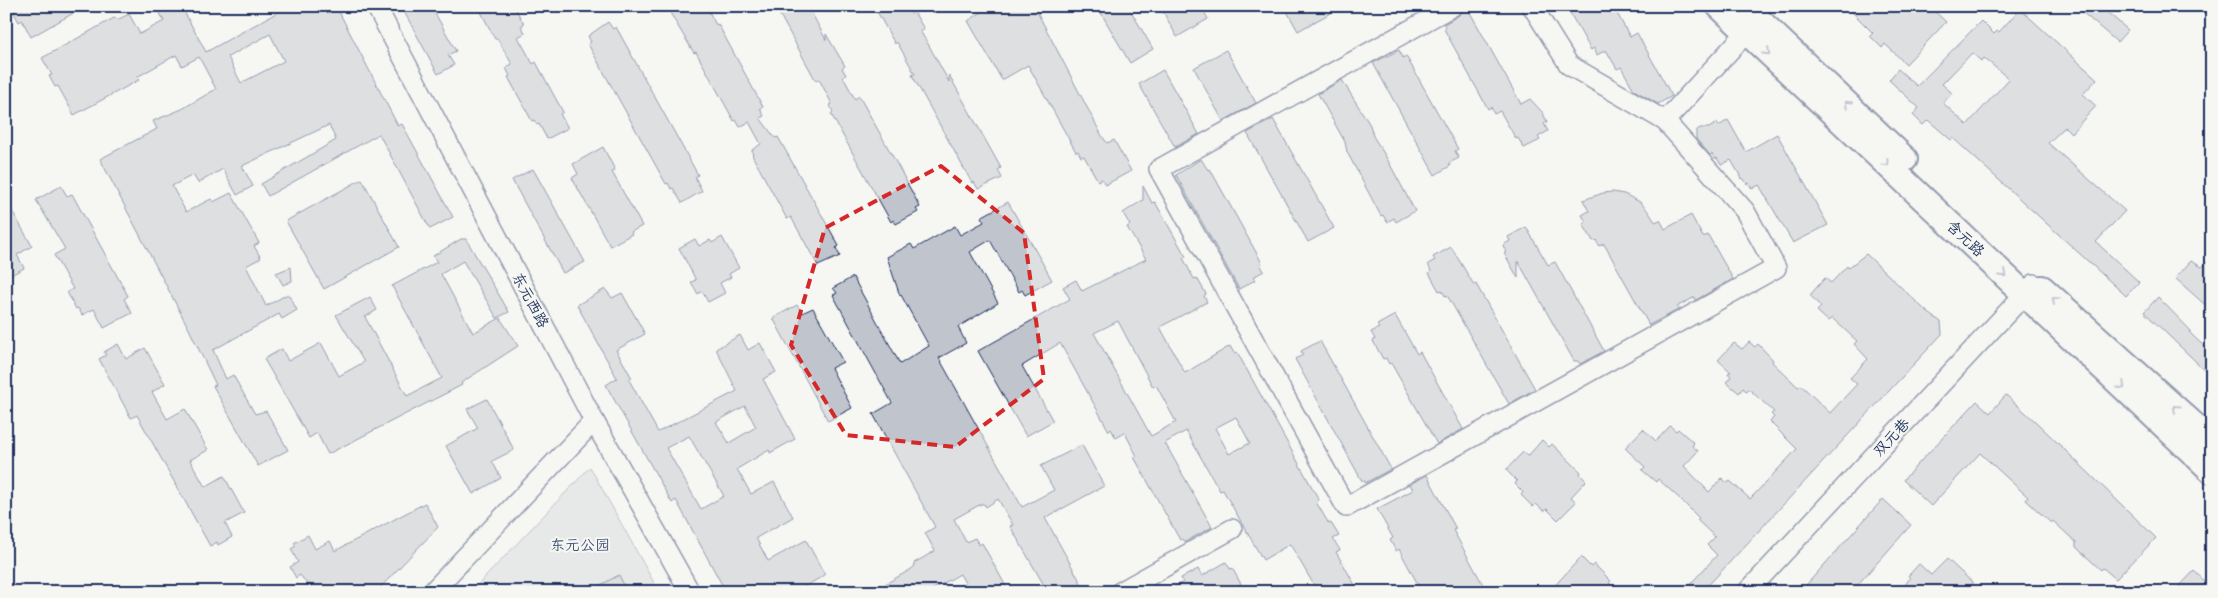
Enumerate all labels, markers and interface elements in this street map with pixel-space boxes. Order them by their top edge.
one-way arrow [1762,46,1771,55]
one-way arrow [1844,101,1853,110]
one-way arrow [1880,157,1889,166]
street label: 含元路 [1942,215,1990,261]
one-way arrow [1999,268,2008,277]
street label: 东元西路 [508,269,554,331]
one-way arrow [2052,296,2061,305]
one-way arrow [2116,380,2125,389]
one-way arrow [2172,405,2181,414]
street label: 双元巷 [1868,413,1914,461]
park label: 东元公园 [550,534,610,555]

